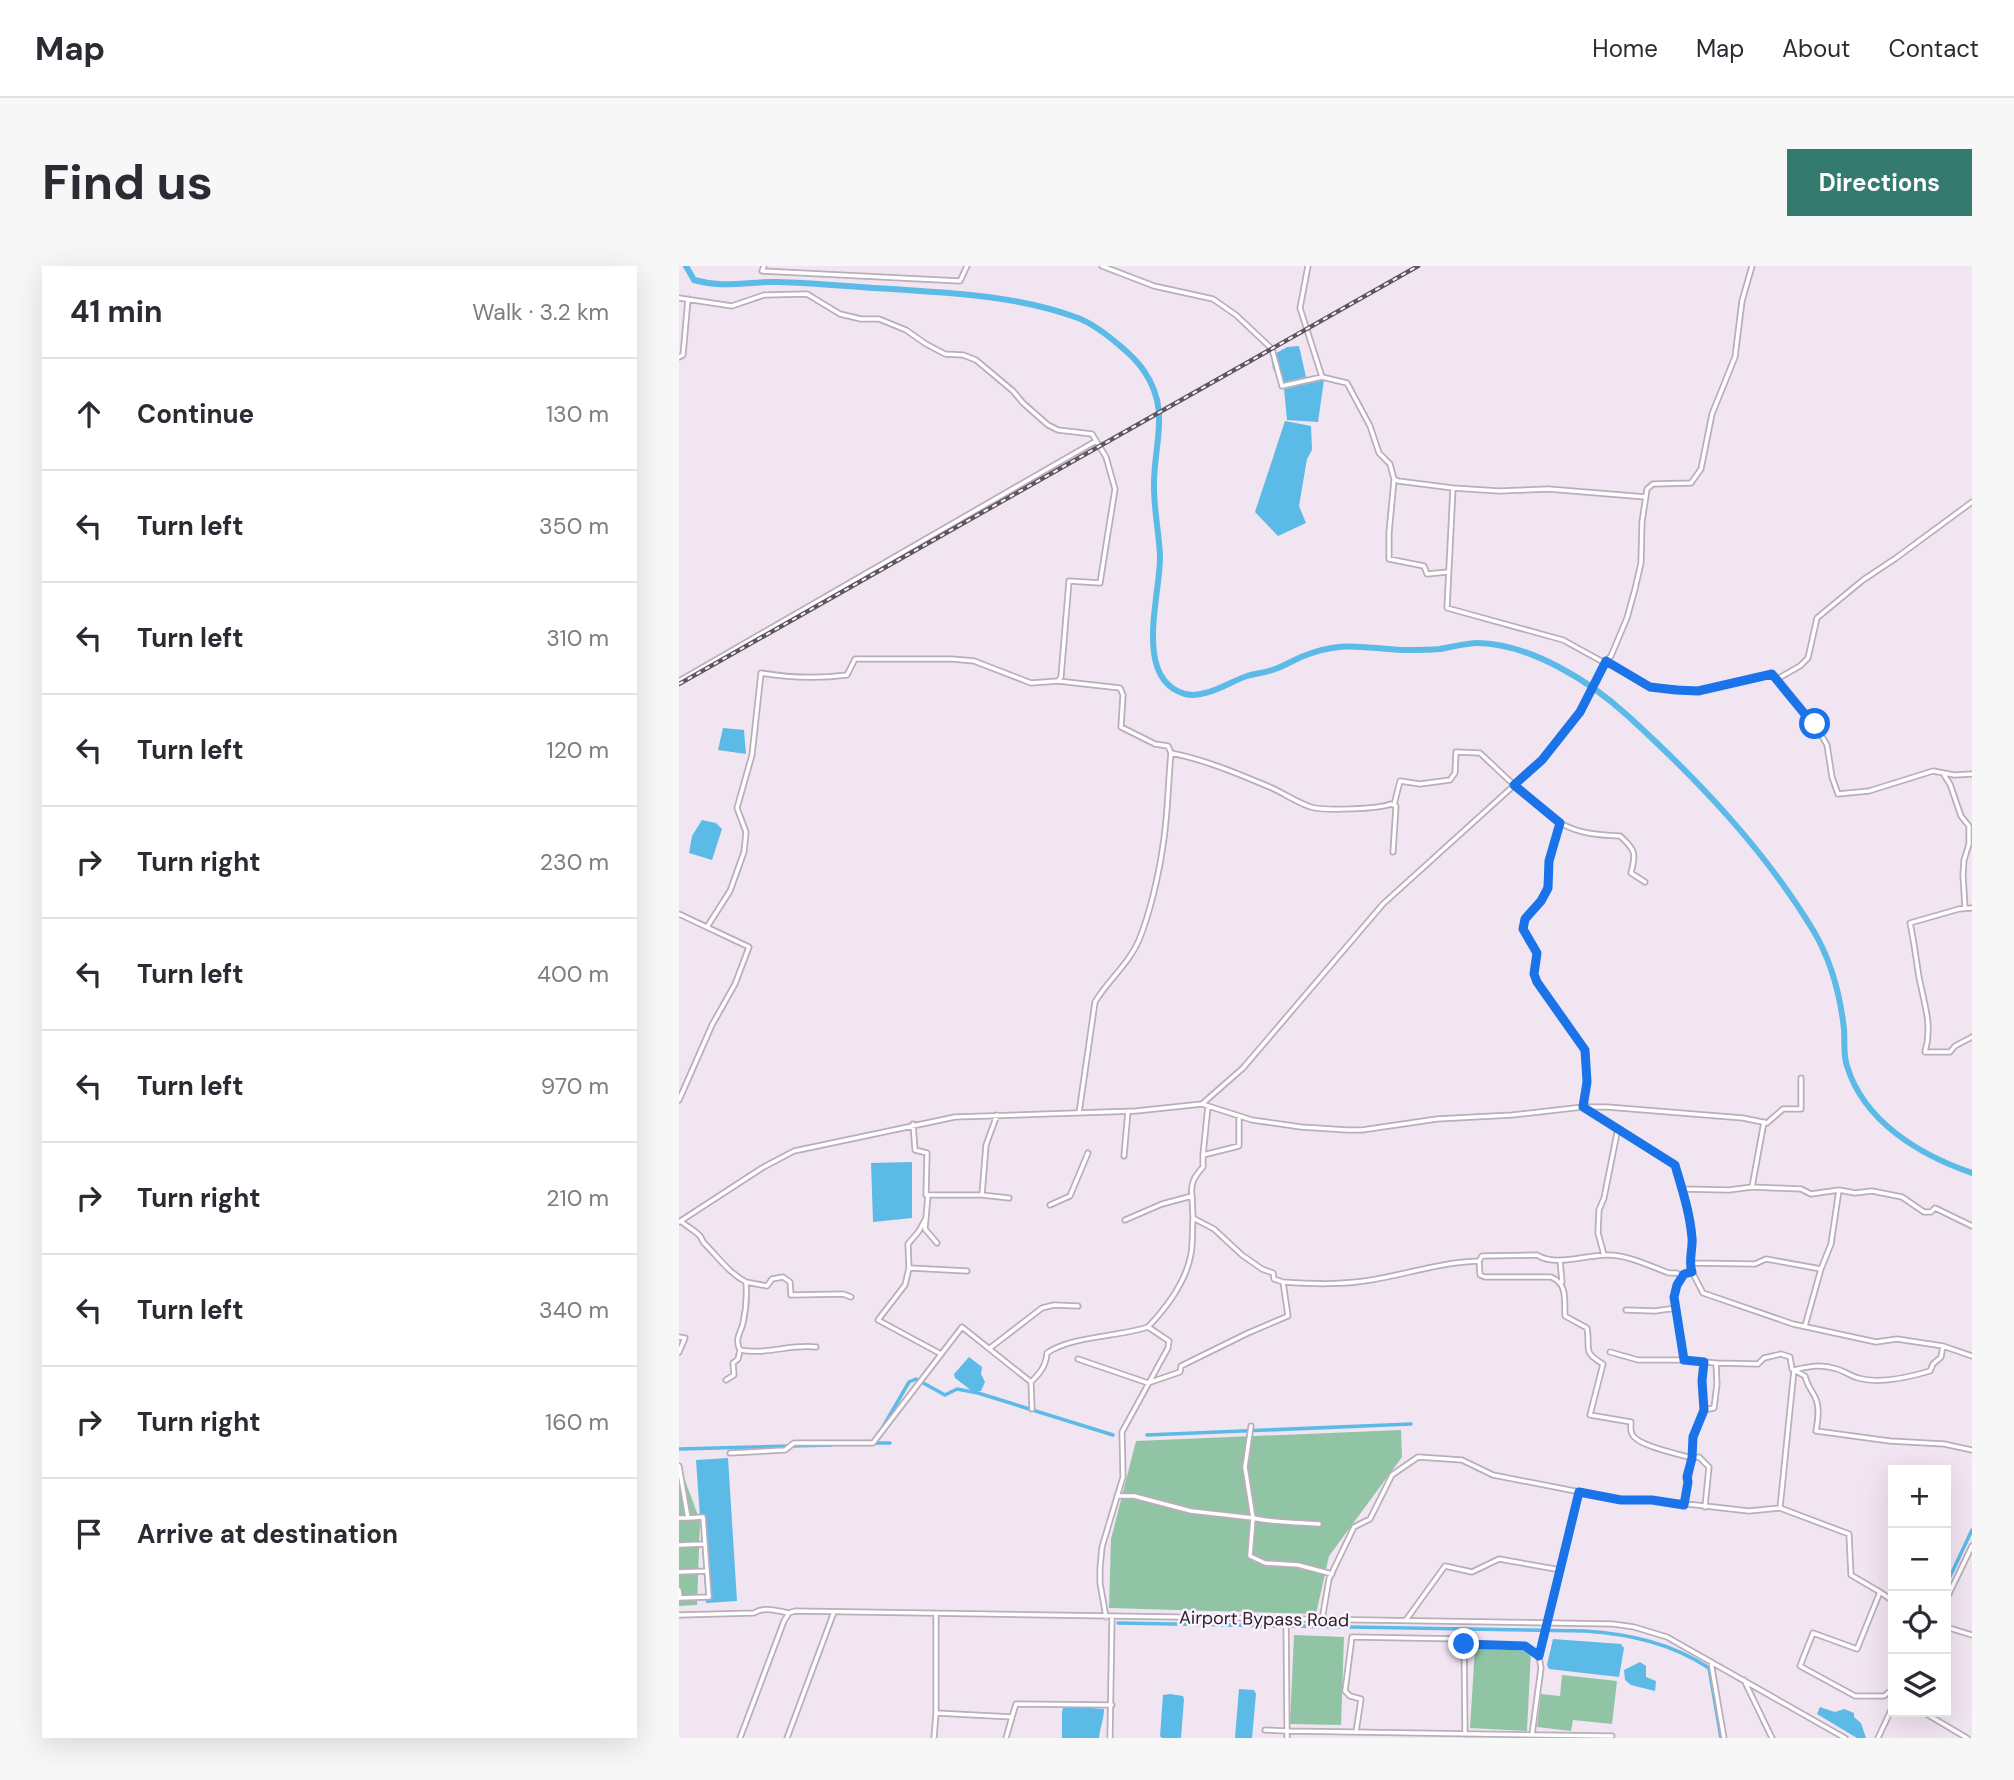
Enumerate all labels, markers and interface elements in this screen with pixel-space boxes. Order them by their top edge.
text: Map [35,27,105,70]
text: Home [1592,33,1658,64]
text: Map [1696,33,1744,64]
text: About [1782,33,1851,64]
text: Contact [1889,33,1979,64]
button: Directions [1787,149,1972,216]
text: Find us [42,150,213,214]
text: 41 min [70,292,162,331]
text: Walk · 3.2 km [472,297,609,327]
icon: ahead [70,395,108,433]
text: Continue [137,397,254,431]
text: 130 m [546,399,609,429]
icon: left [70,507,108,545]
text: Turn left [137,509,244,543]
text: 350 m [539,511,609,541]
icon: left [70,619,108,657]
text: Turn left [137,621,244,655]
text: 310 m [546,623,609,653]
route start [1799,708,1830,739]
icon: left [70,731,108,769]
text: Turn left [137,733,244,767]
text: 120 m [546,735,609,765]
icon: right [70,843,108,881]
text: Turn right [137,845,261,879]
text: 230 m [540,847,609,877]
icon: left [70,955,108,993]
text: Turn left [137,957,244,991]
text: 400 m [537,959,609,989]
icon: left [70,1067,108,1105]
text: Turn left [137,1069,244,1103]
text: 970 m [541,1071,609,1101]
icon: right [70,1179,108,1217]
text: Turn right [137,1181,261,1215]
text: 210 m [546,1183,609,1213]
icon: left [70,1291,108,1329]
text: Turn left [137,1293,244,1327]
text: 340 m [539,1295,609,1325]
icon: right [70,1403,108,1441]
text: Turn right [137,1405,261,1439]
text: 160 m [545,1407,609,1437]
map controls [1888,1465,1951,1717]
button: + [1888,1465,1951,1528]
icon: arrive [70,1515,108,1553]
text: Arrive at destination [137,1517,398,1551]
button: − [1888,1528,1951,1591]
button: locate [1888,1591,1951,1654]
street label: Airport Bypass Road [1179,1606,1349,1632]
route end [1448,1628,1479,1659]
button: layers [1888,1654,1951,1717]

